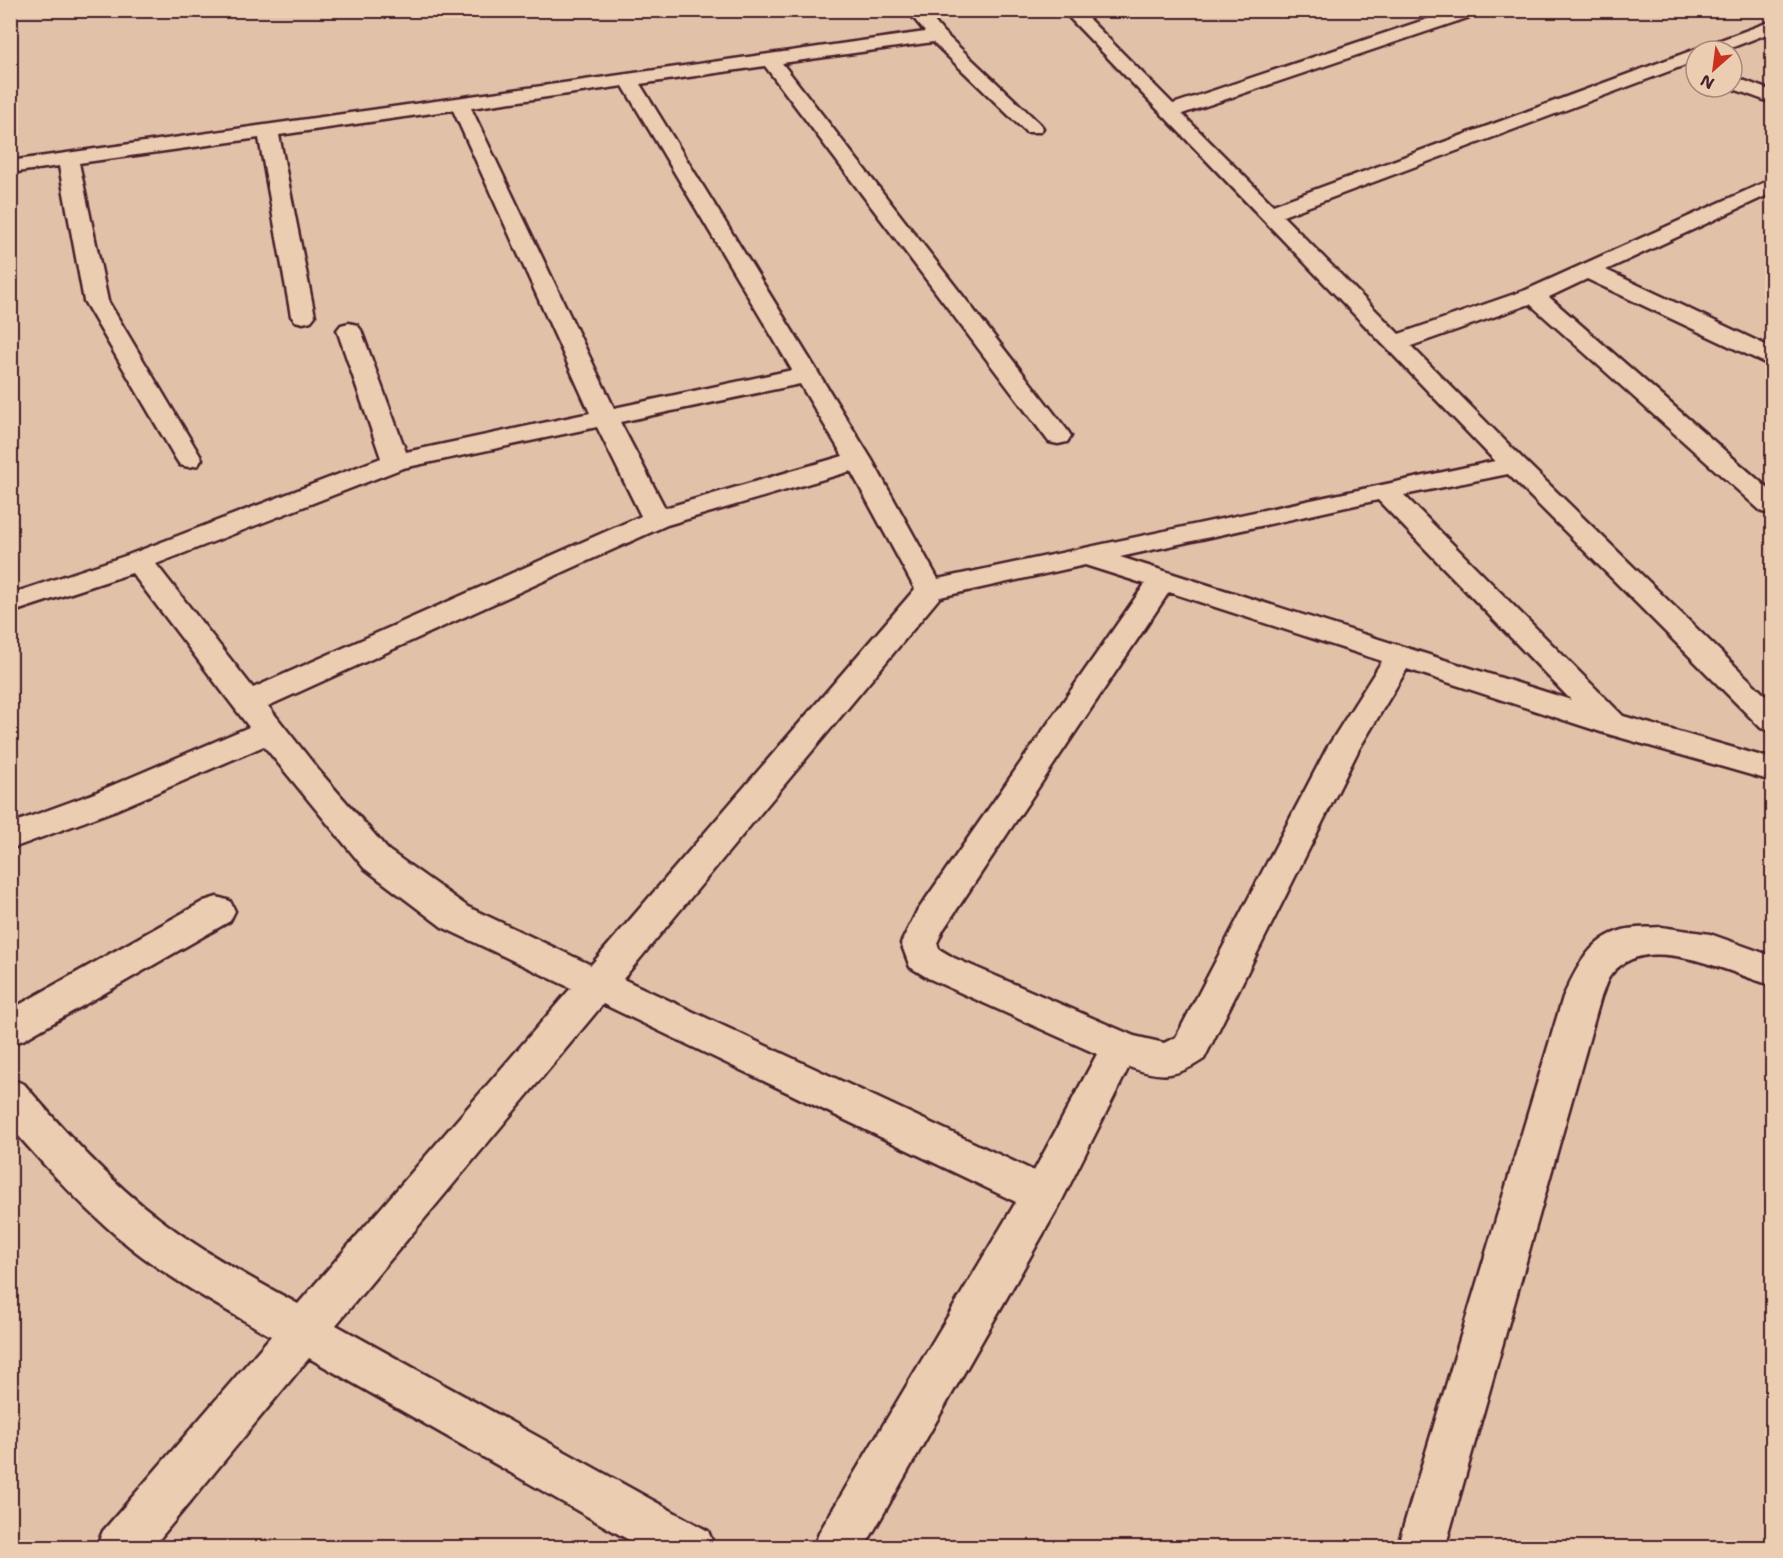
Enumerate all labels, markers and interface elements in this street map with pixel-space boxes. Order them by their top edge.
north arrow [1684,39,1744,99]
text: N [1697,70,1718,94]

